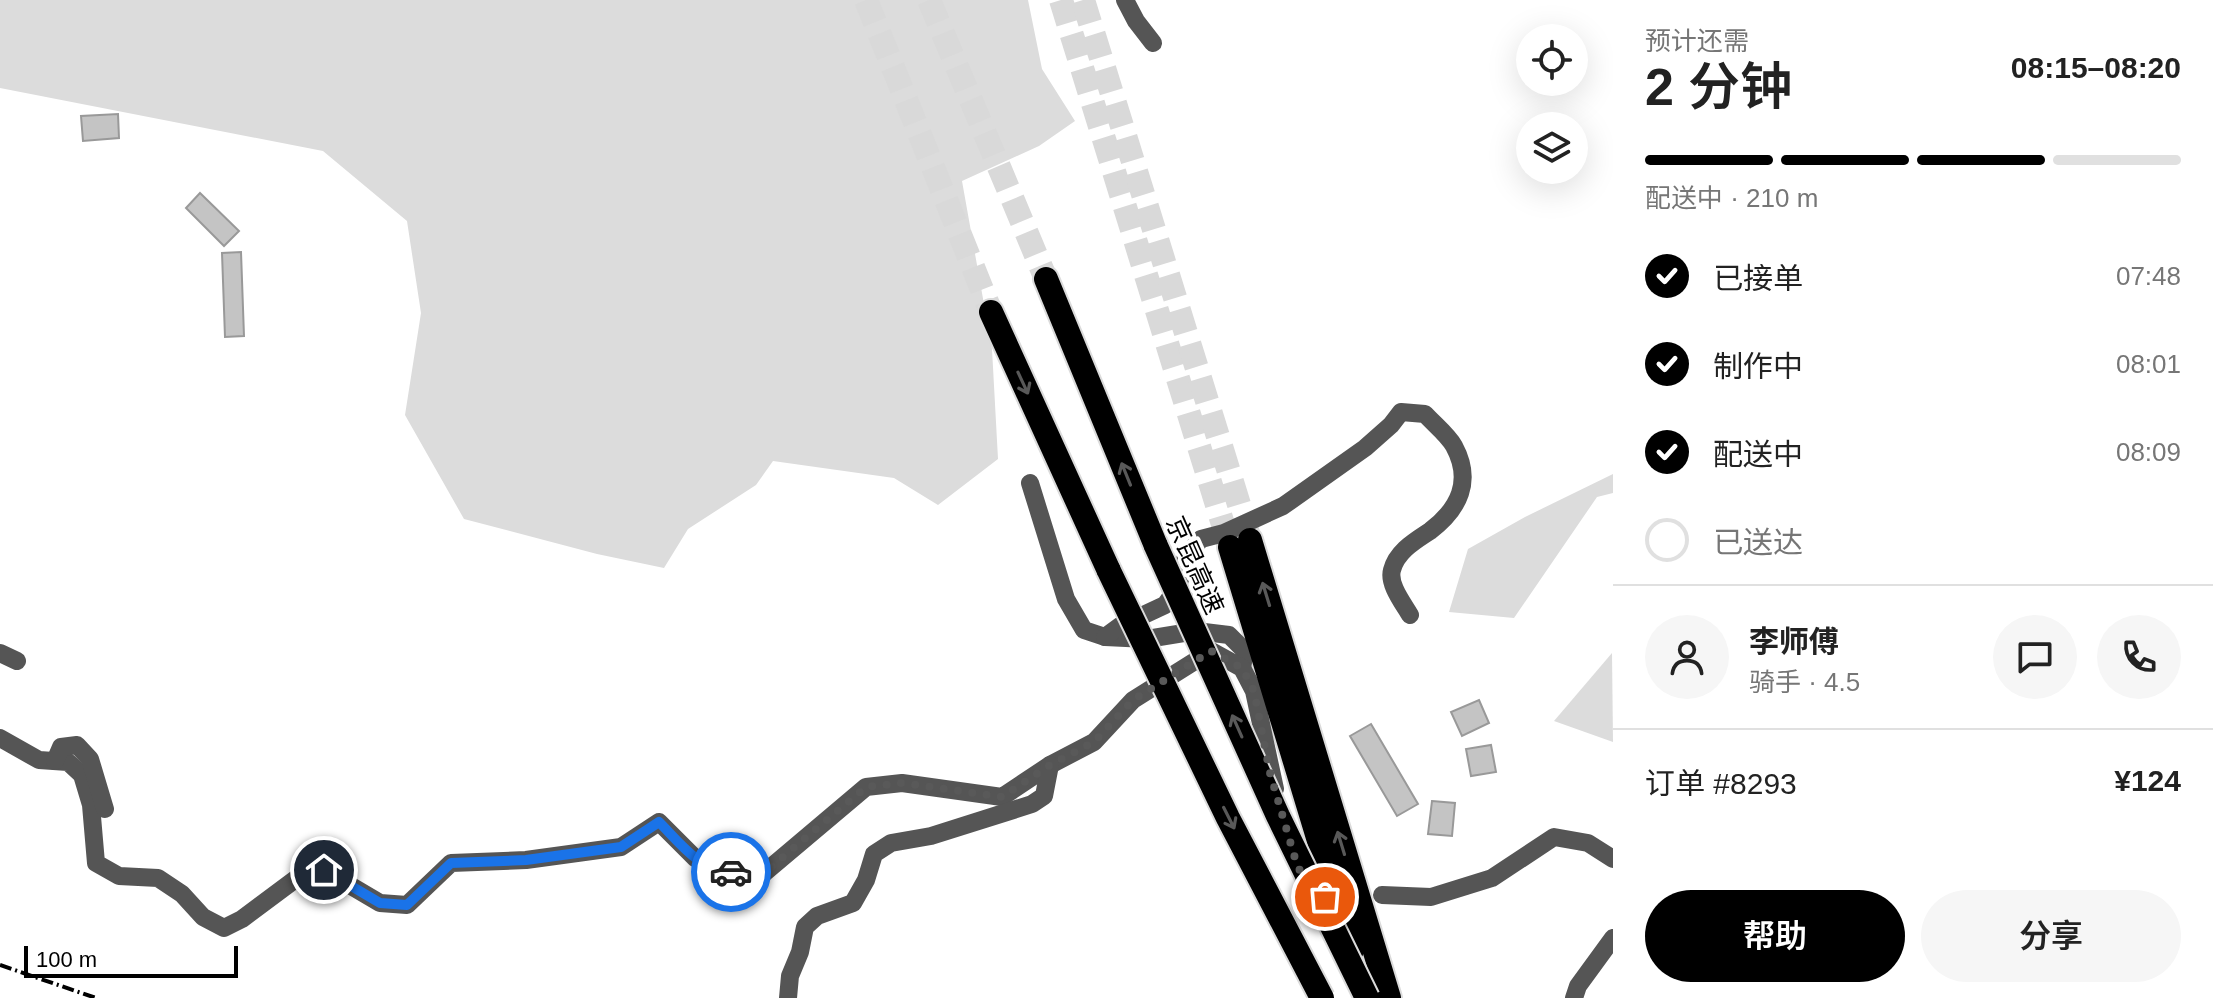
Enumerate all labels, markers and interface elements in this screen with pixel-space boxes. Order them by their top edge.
map controls [1516,24,1588,184]
button: locate [1516,24,1588,96]
text: 预计还需 [1645,26,1749,56]
text: 08:15–08:20 [2011,51,2181,84]
text: 2 分钟 [1645,58,1792,116]
button: layers [1516,112,1588,184]
text: 配送中 · 210 m [1645,183,1818,213]
icon: check [1645,254,1689,298]
text: 07:48 [2116,261,2181,291]
text: 已接单 [1713,262,1803,295]
icon: check [1645,342,1689,386]
text: 08:01 [2116,349,2181,379]
text: 制作中 [1713,350,1803,383]
one-way arrow [1016,371,1031,395]
icon: check [1645,430,1689,474]
text: 08:09 [2116,437,2181,467]
text: 配送中 [1713,438,1803,471]
one-way arrow [1118,462,1132,487]
street label: 京昆高速 [1160,511,1230,619]
text: 已送达 [1713,526,1803,559]
one-way arrow [1258,582,1273,608]
button: person [1645,615,1729,699]
button: chat [1993,615,2077,699]
button: phone [2097,615,2181,699]
text: 李师傅 [1749,625,1839,658]
text: 骑手 · 4.5 [1749,667,1860,697]
one-way arrow [1229,714,1244,738]
text: ¥124 [2114,764,2181,797]
text: 订单 #8293 [1645,767,1797,800]
one-way arrow [1221,805,1237,829]
one-way arrow [1333,831,1348,857]
courier [691,832,771,912]
pin [290,836,358,904]
icon: home [302,848,346,892]
icon: car [709,850,753,894]
pin [1291,863,1359,931]
icon: bag [1303,875,1347,919]
button: 帮助 [1645,890,1905,982]
button: 分享 [1921,890,2181,982]
scale bar [24,942,238,978]
text: 100 m [36,947,97,972]

